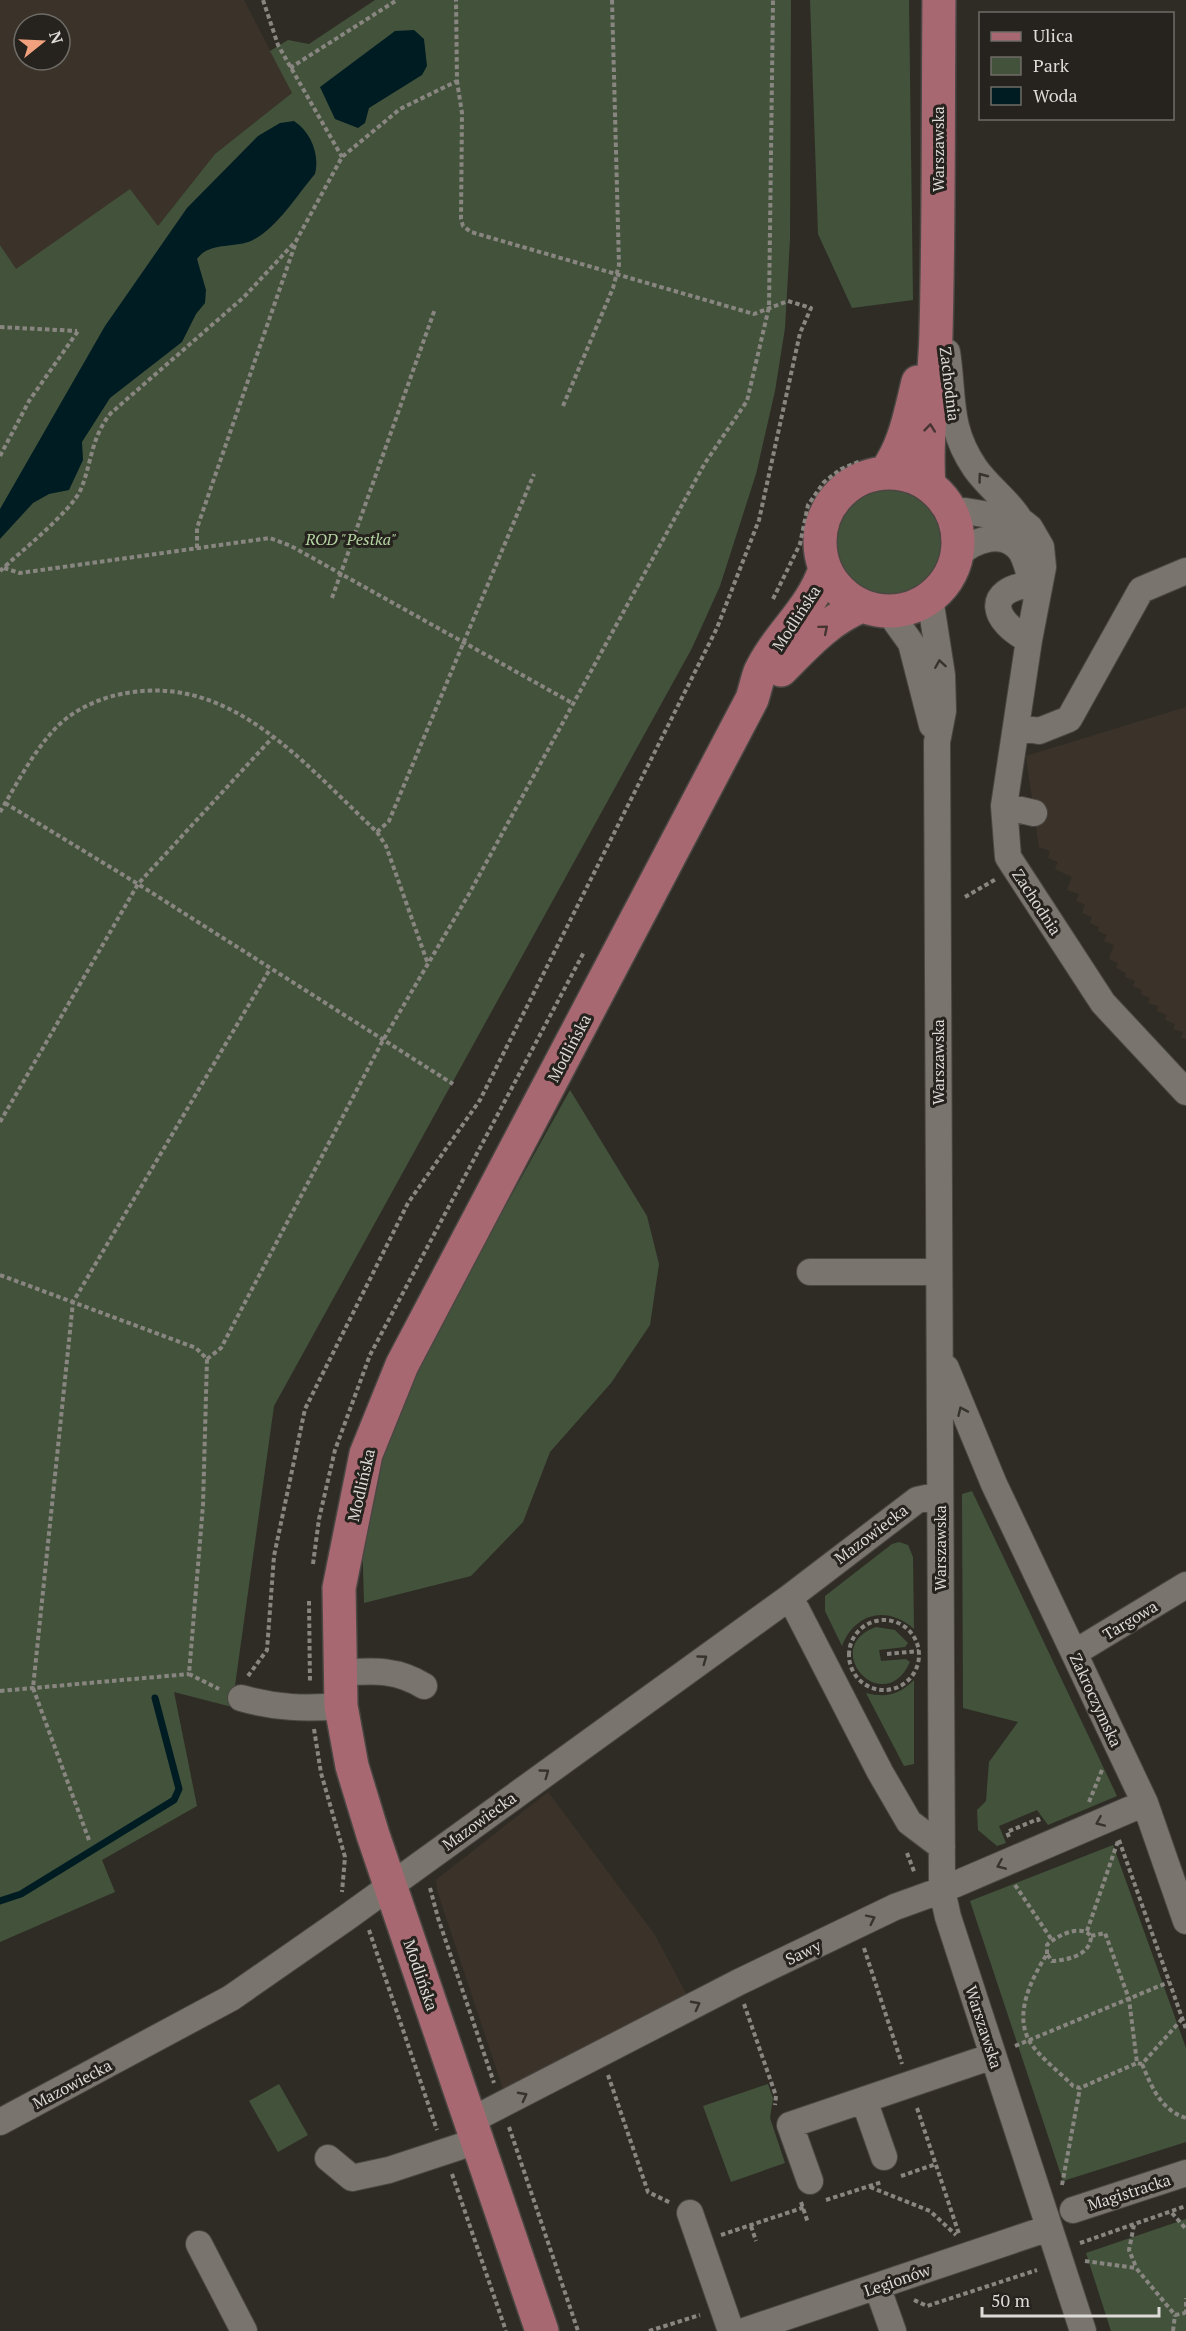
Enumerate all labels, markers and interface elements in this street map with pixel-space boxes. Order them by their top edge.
north arrow [12,12,72,72]
legend [979,12,1174,120]
text: Ulica [1033,23,1073,47]
text: N [44,28,69,47]
text: Park [1033,53,1070,77]
text: Woda [1033,83,1078,107]
street label: Warszawska [927,106,949,192]
street label: Zachodnia [935,346,965,422]
one-way arrow [923,423,936,432]
one-way arrow [978,473,989,484]
park label: ROD "Pestka" [304,528,397,550]
street label: Modlińska [767,581,825,655]
one-way arrow [817,625,828,636]
one-way arrow [935,659,947,668]
street label: Zachodnia [1007,865,1067,939]
street label: Modlińska [542,1010,596,1086]
street label: Warszawska [927,1019,949,1105]
one-way arrow [957,1406,969,1417]
street label: Modlińska [342,1446,380,1524]
street label: Mazowiecka [830,1499,912,1569]
street label: Warszawska [929,1505,951,1591]
street label: Targowa [1098,1595,1162,1645]
street label: Zakroczymska [1065,1650,1127,1750]
one-way arrow [697,1655,708,1666]
one-way arrow [539,1769,550,1780]
street label: Mazowiecka [438,1787,520,1855]
one-way arrow [1095,1815,1106,1827]
one-way arrow [997,1857,1008,1869]
one-way arrow [864,1914,875,1926]
street label: Sawy [782,1934,825,1970]
street label: Modlińska [399,1936,443,2014]
street label: Warszawska [960,1983,1008,2071]
one-way arrow [690,2001,700,2012]
street label: Mazowiecka [29,2054,115,2114]
one-way arrow [517,2091,528,2103]
street label: Magistracka [1085,2168,1173,2216]
street label: Legionów [861,2258,933,2302]
scale bar [982,2280,1159,2318]
text: 50 m [991,2288,1031,2312]

